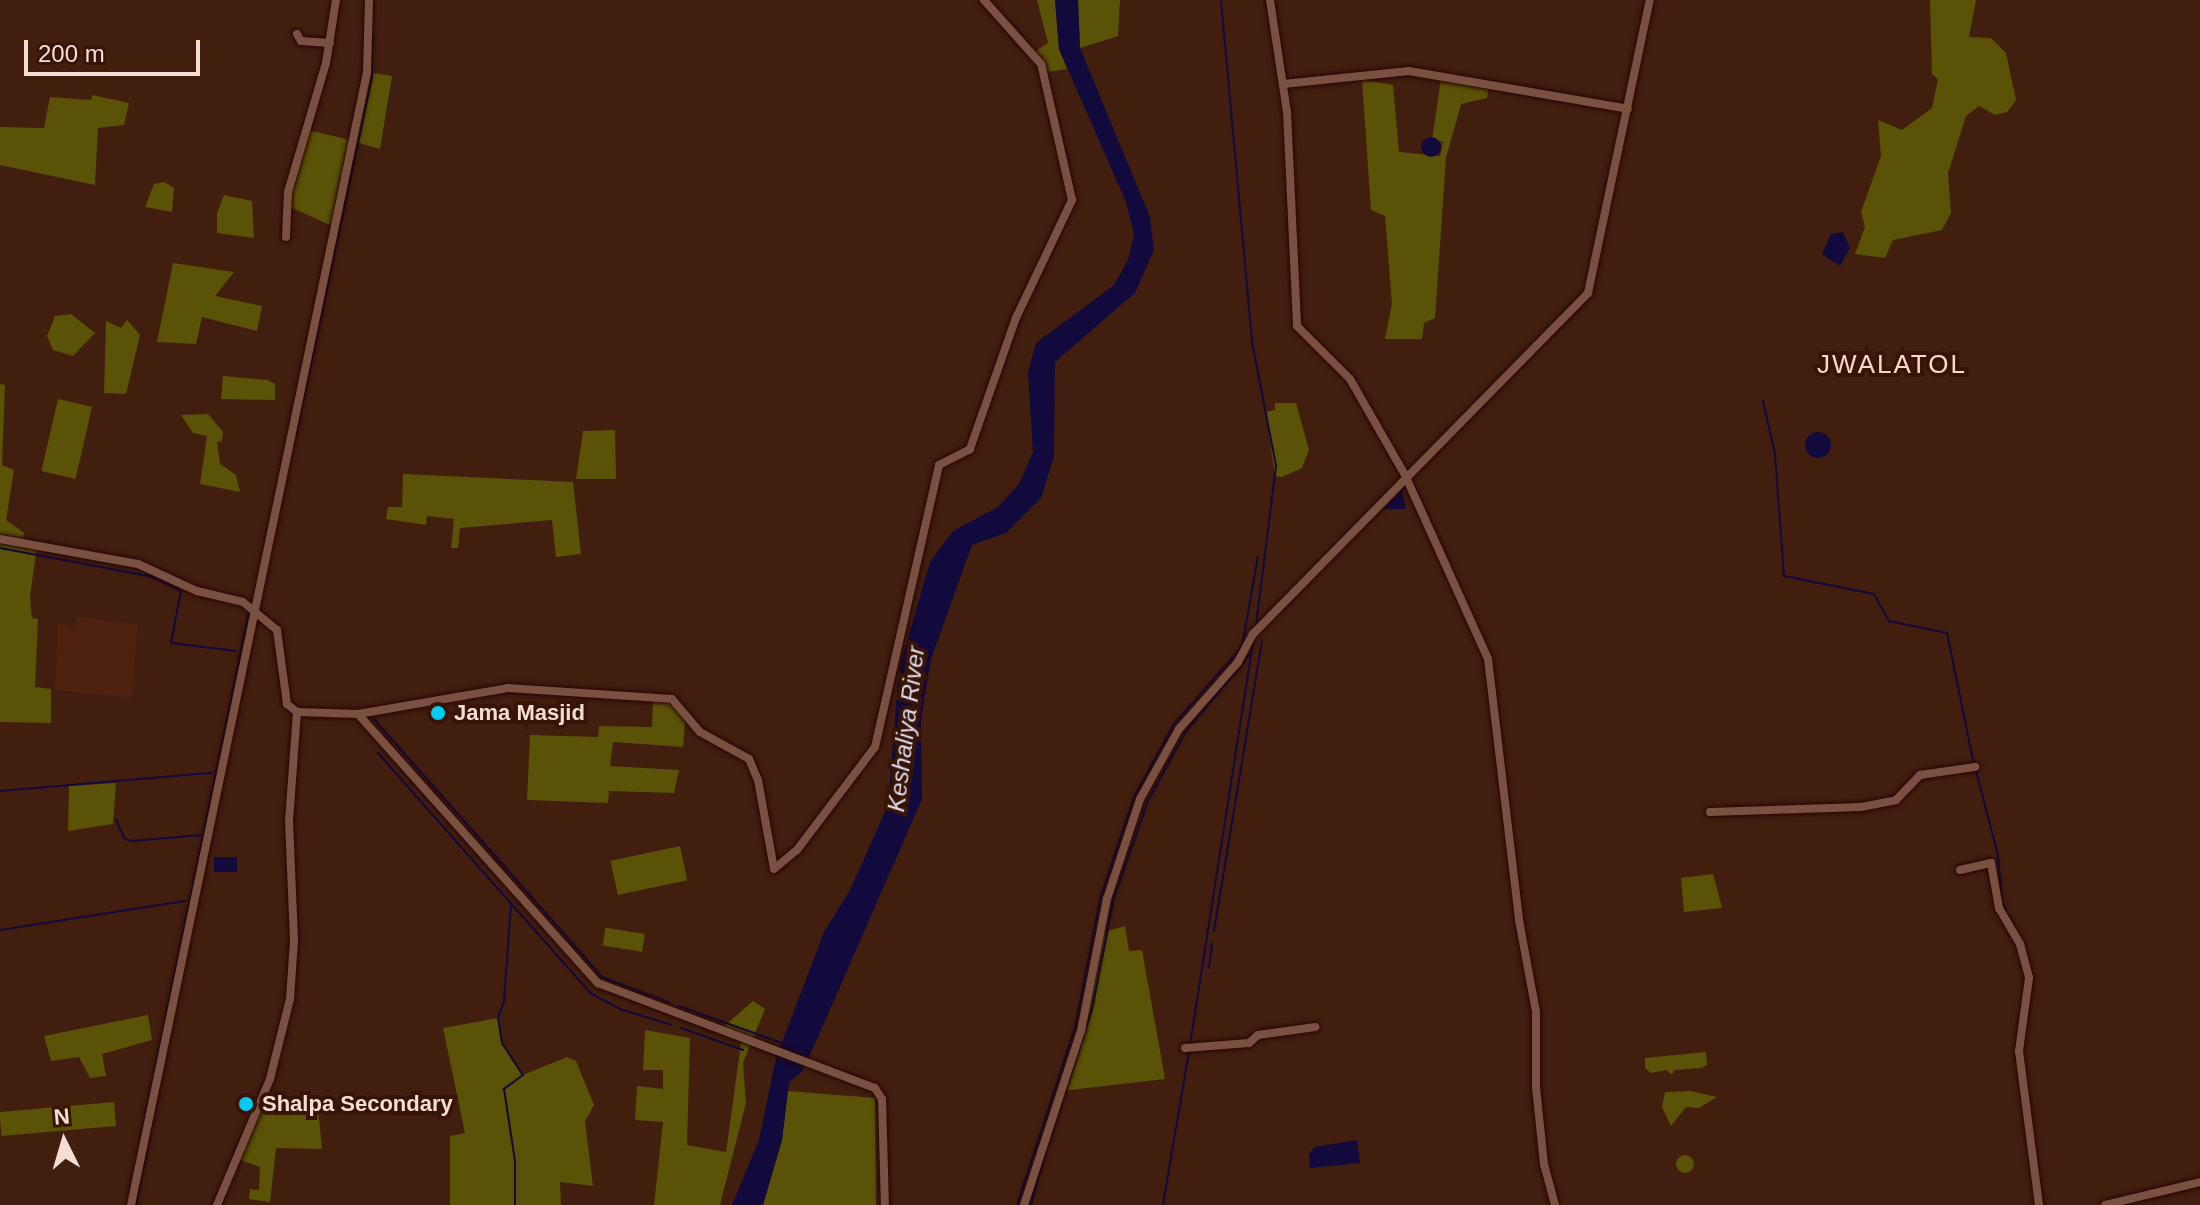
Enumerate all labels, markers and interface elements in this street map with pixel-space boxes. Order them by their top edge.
scale bar [28,24,204,74]
text: 200 m [38,40,105,67]
district label: JWALATOL [1817,349,1967,381]
water label: Keshaliya River [882,644,930,814]
place label: Jama Masjid [454,700,585,726]
marker: Jama Masjid [429,704,447,722]
place label: Shalpa Secondary [262,1091,453,1117]
marker: Shalpa Secondary [237,1095,255,1113]
north arrow [24,1101,104,1181]
text: N [53,1103,71,1130]

